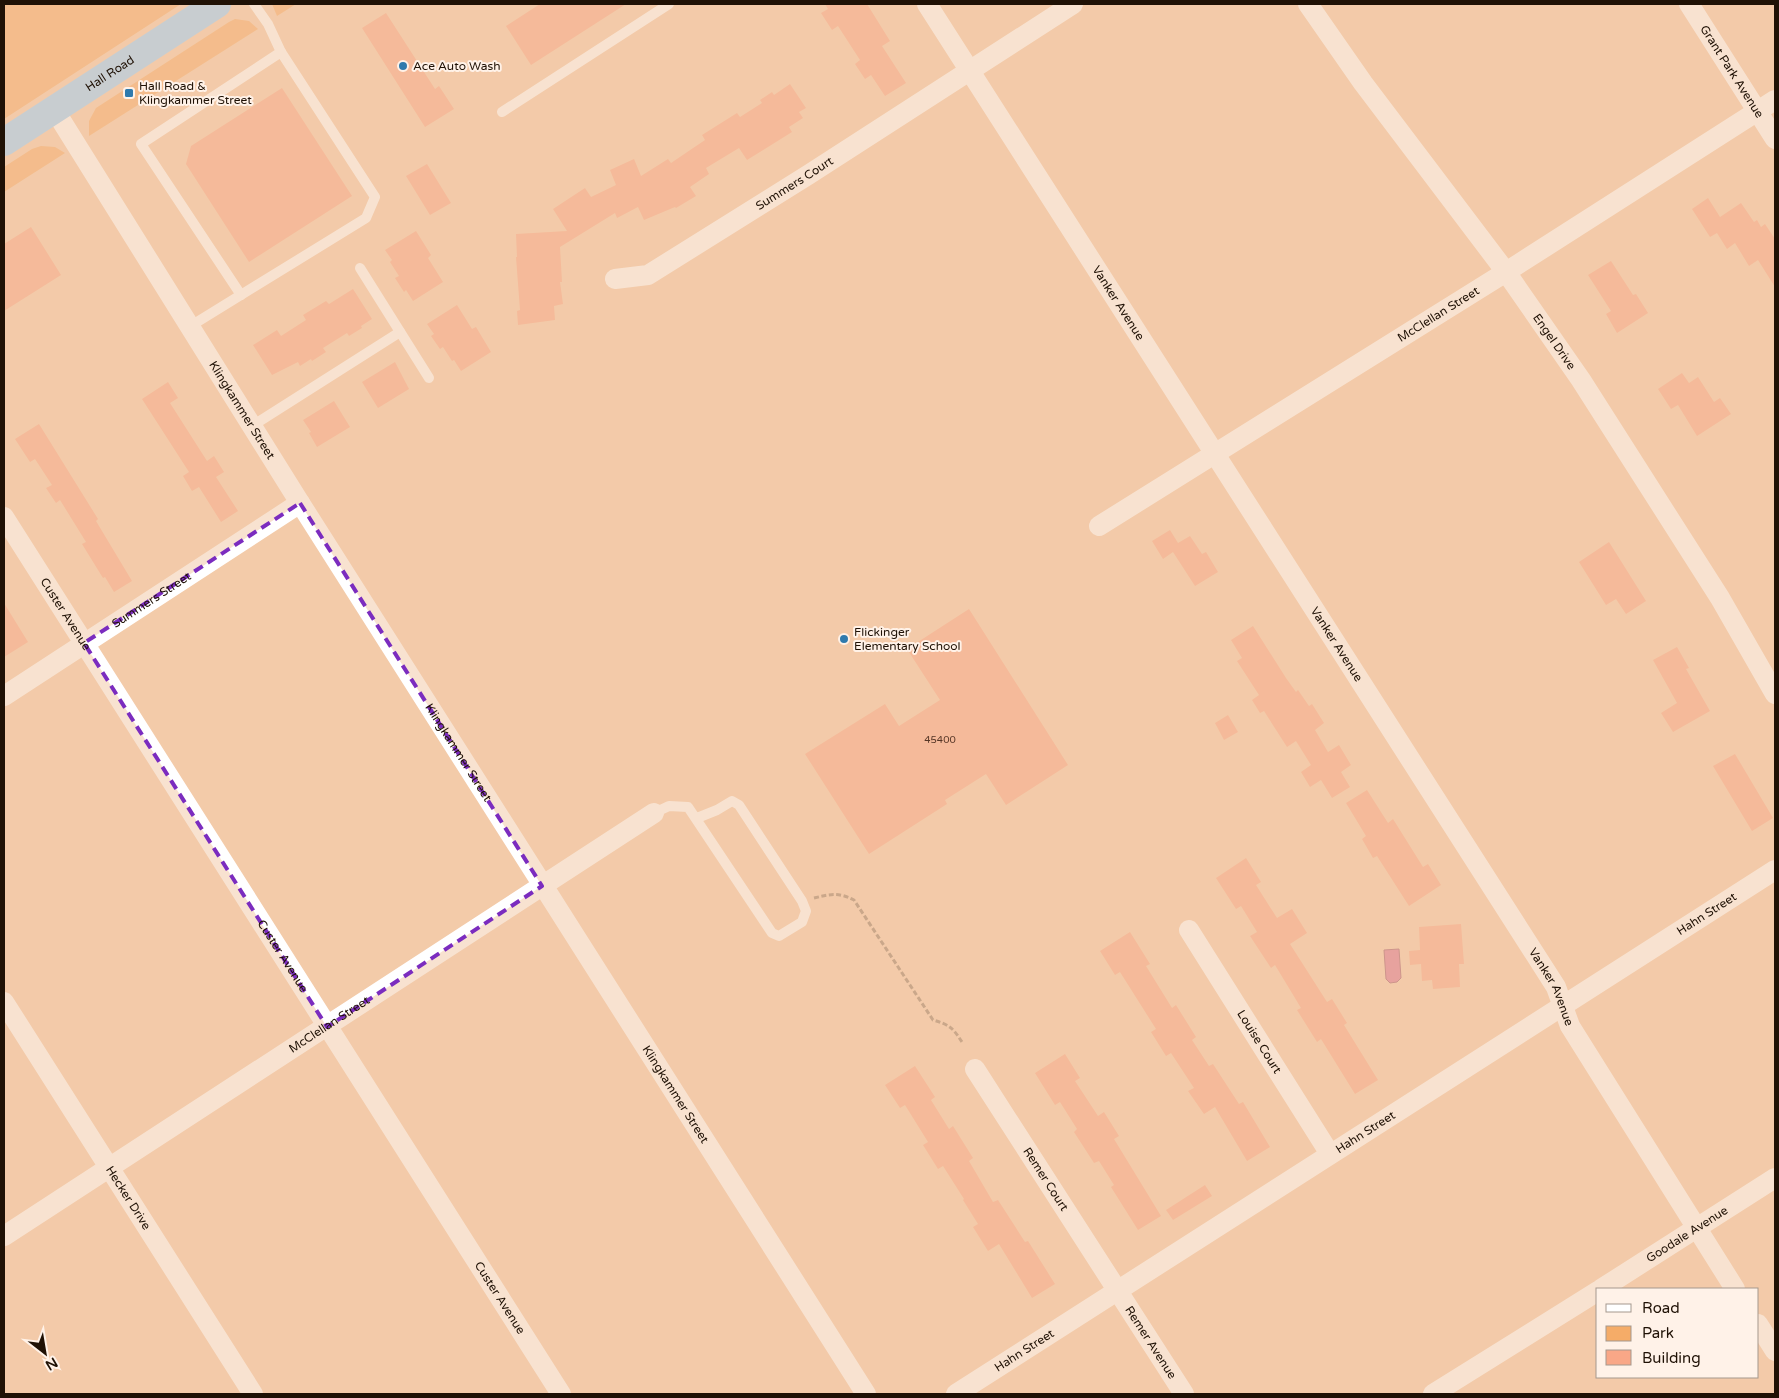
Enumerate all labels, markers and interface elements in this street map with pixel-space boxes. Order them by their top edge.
street label: Grant Park Avenue [1697,23,1767,121]
street label: Hall Road [83,53,137,94]
place label: Ace Auto Wash [413,59,501,73]
marker: Ace Auto Wash [397,60,409,72]
place label: Hall Road & Klingkammer Street [139,79,252,107]
marker: Hall Road & Klingkammer Street [123,87,135,99]
street label: Summers Court [753,153,836,213]
street label: Vanker Avenue [1089,263,1147,343]
street label: McClellan Street [1395,283,1482,345]
street label: Engel Drive [1530,311,1579,372]
street label: Klingkammer Street [206,358,278,462]
street label: Summers Street [109,569,194,631]
street label: Custer Avenue [37,575,94,653]
street label: Vanker Avenue [1308,604,1366,684]
place label: Flickinger Elementary School [854,625,961,653]
marker: Flickinger Elementary School [838,633,850,645]
street label: Klingkammer Street [422,701,495,804]
house number: 45400 [924,734,956,746]
street label: Hahn Street [1674,889,1739,938]
street label: Custer Avenue [255,917,311,995]
street label: Vanker Avenue [1526,945,1576,1028]
street label: McClellan Street [286,993,372,1056]
street label: Louise Court [1234,1007,1285,1076]
street label: Klingkammer Street [639,1043,712,1146]
street label: Hahn Street [1333,1108,1398,1156]
street label: Remer Court [1020,1145,1072,1214]
street label: Hecker Drive [103,1163,154,1232]
street label: Goodale Avenue [1644,1203,1731,1265]
street label: Custer Avenue [472,1259,528,1337]
legend [1596,1288,1759,1378]
text: Road [1642,1299,1680,1317]
street label: Remer Avenue [1122,1303,1179,1382]
text: Park [1642,1324,1674,1342]
street label: Hahn Street [992,1326,1057,1375]
north arrow [20,1328,70,1378]
text: Building [1642,1349,1701,1367]
text: N [42,1354,61,1374]

